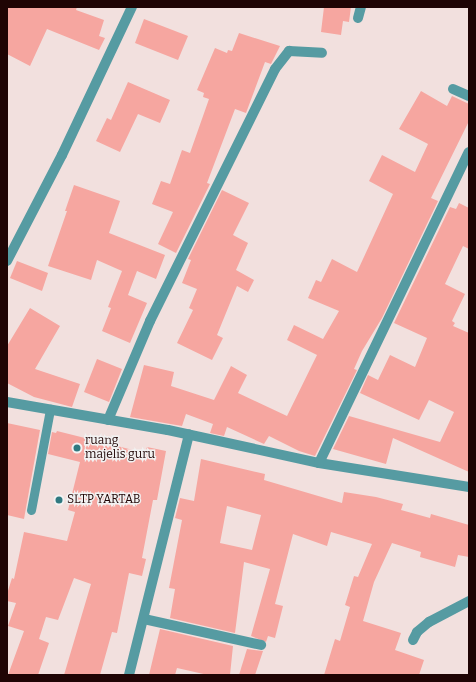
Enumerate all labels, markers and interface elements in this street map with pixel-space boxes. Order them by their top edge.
place label: ruang majelis guru [85,434,155,462]
marker: ruang majelis guru [72,443,82,453]
place label: SLTP YARTAB [67,493,141,507]
marker: SLTP YARTAB [54,495,64,505]

